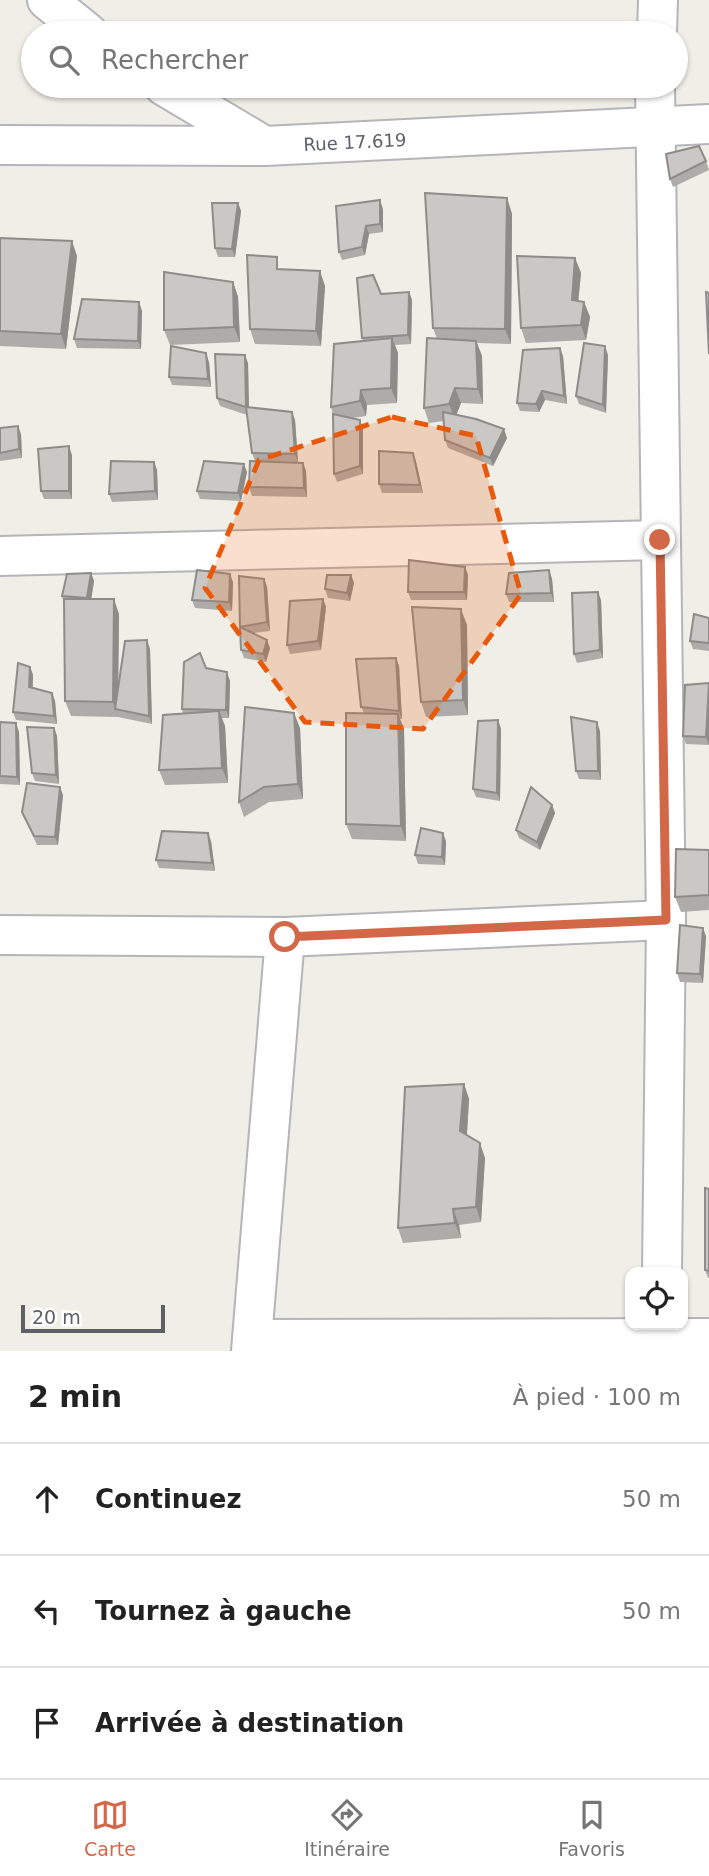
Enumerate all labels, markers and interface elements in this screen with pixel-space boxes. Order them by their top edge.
search box [21,21,688,98]
icon: search [45,41,83,79]
text: Rechercher [101,45,248,75]
street label: Rue 17.619 [303,129,407,155]
route end [644,524,675,555]
route start [269,921,300,952]
map controls [625,1267,688,1330]
button: locate [625,1267,688,1330]
scale bar [21,1302,164,1334]
text: 20 m [32,1306,81,1328]
text: 2 min [28,1379,122,1414]
text: À pied · 100 m [513,1384,681,1410]
icon: ahead [28,1480,66,1518]
text: Continuez [95,1484,242,1514]
text: 50 m [622,1486,681,1512]
icon: left [28,1592,66,1630]
text: Tournez à gauche [95,1596,352,1626]
text: 50 m [622,1598,681,1624]
icon: arrive [28,1704,66,1742]
text: Arrivée à destination [95,1708,404,1738]
tab: Carte [84,1796,136,1860]
tab: Itinéraire [304,1796,390,1860]
tab: Favoris [558,1796,625,1860]

